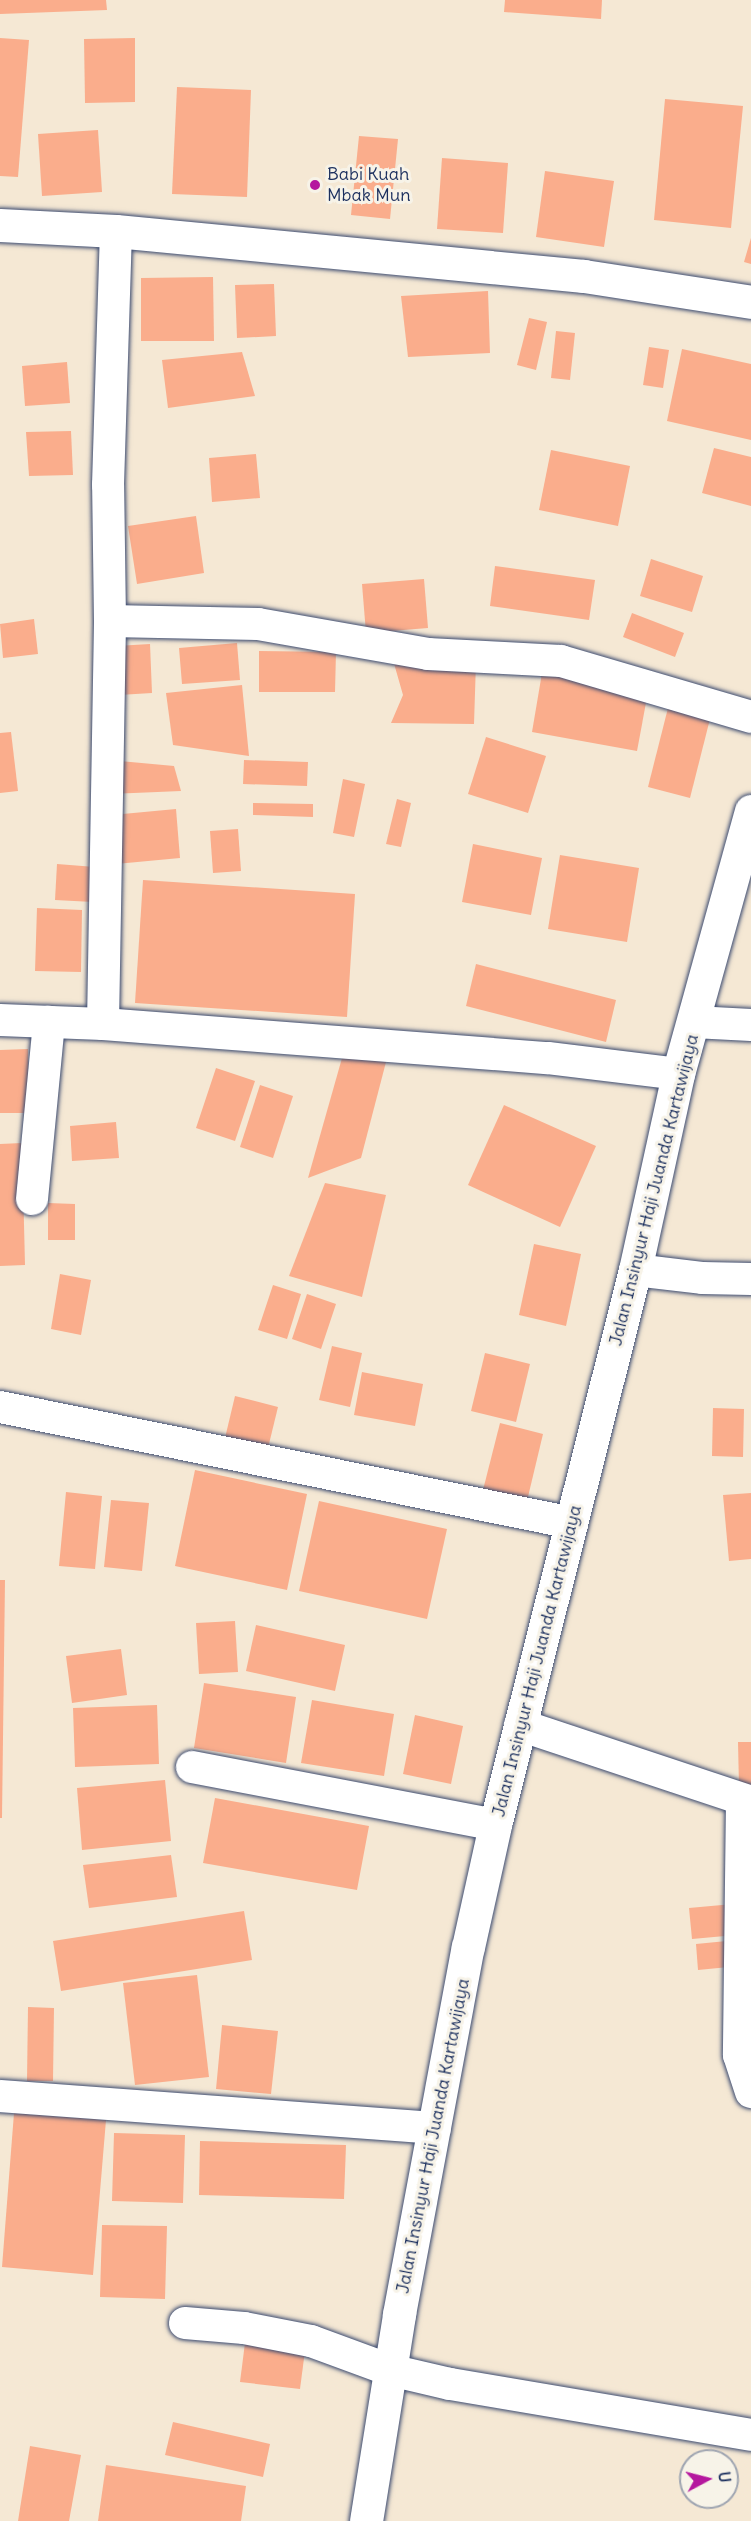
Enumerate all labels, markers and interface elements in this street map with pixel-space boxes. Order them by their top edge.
place label: Babi Kuah Mbak Mun [327,164,411,207]
marker: Babi Kuah Mbak Mun [308,178,322,192]
street label: Jalan Insinyur Haji Juanda Kartawijaya [605,1032,703,1348]
street label: Jalan Insinyur Haji Juanda Kartawijaya [488,1503,586,1819]
street label: Jalan Insinyur Haji Juanda Kartawijaya [392,1977,474,2295]
north arrow [679,2449,739,2509]
text: U [714,2470,735,2484]

